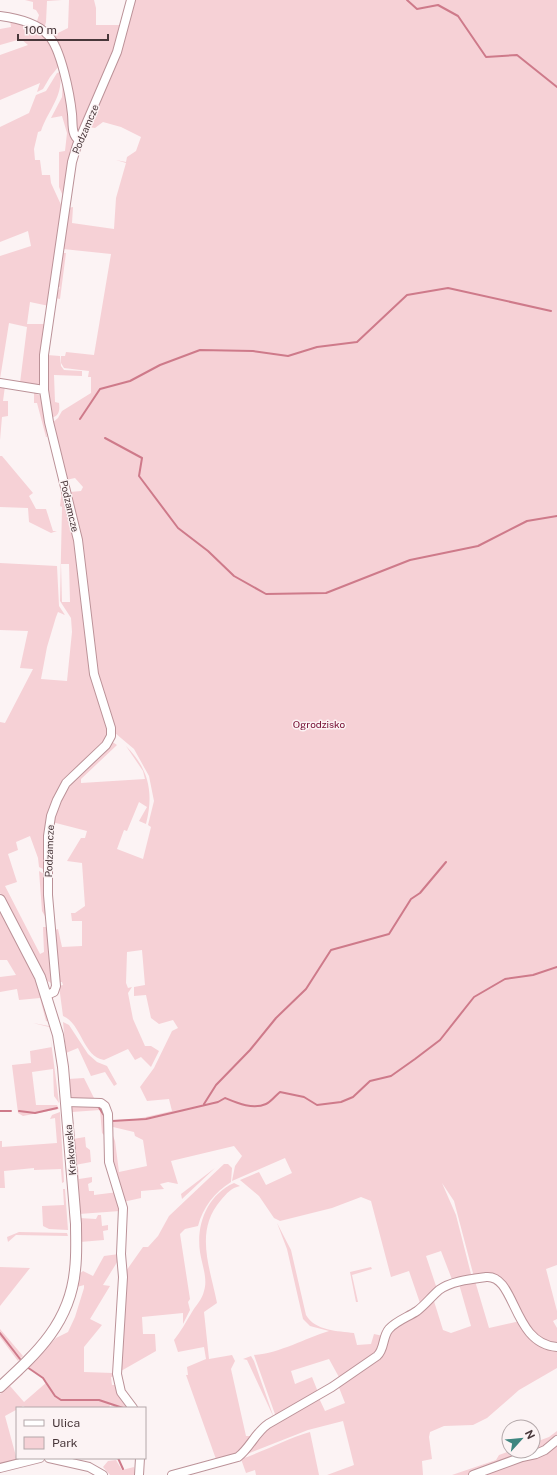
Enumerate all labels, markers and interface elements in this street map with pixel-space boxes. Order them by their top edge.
scale bar [18,16,108,42]
text: 100 m [24,23,57,37]
street label: Podzamcze [69,102,101,156]
street label: Podzamcze [58,479,82,533]
park label: Ogrodzisko [293,718,346,730]
street label: Podzamcze [42,824,56,878]
street label: Krakowska [62,1124,78,1176]
legend [16,1407,146,1459]
text: Ulica [52,1416,80,1430]
north arrow [501,1419,541,1459]
text: N [523,1428,537,1441]
text: Park [52,1436,78,1450]

